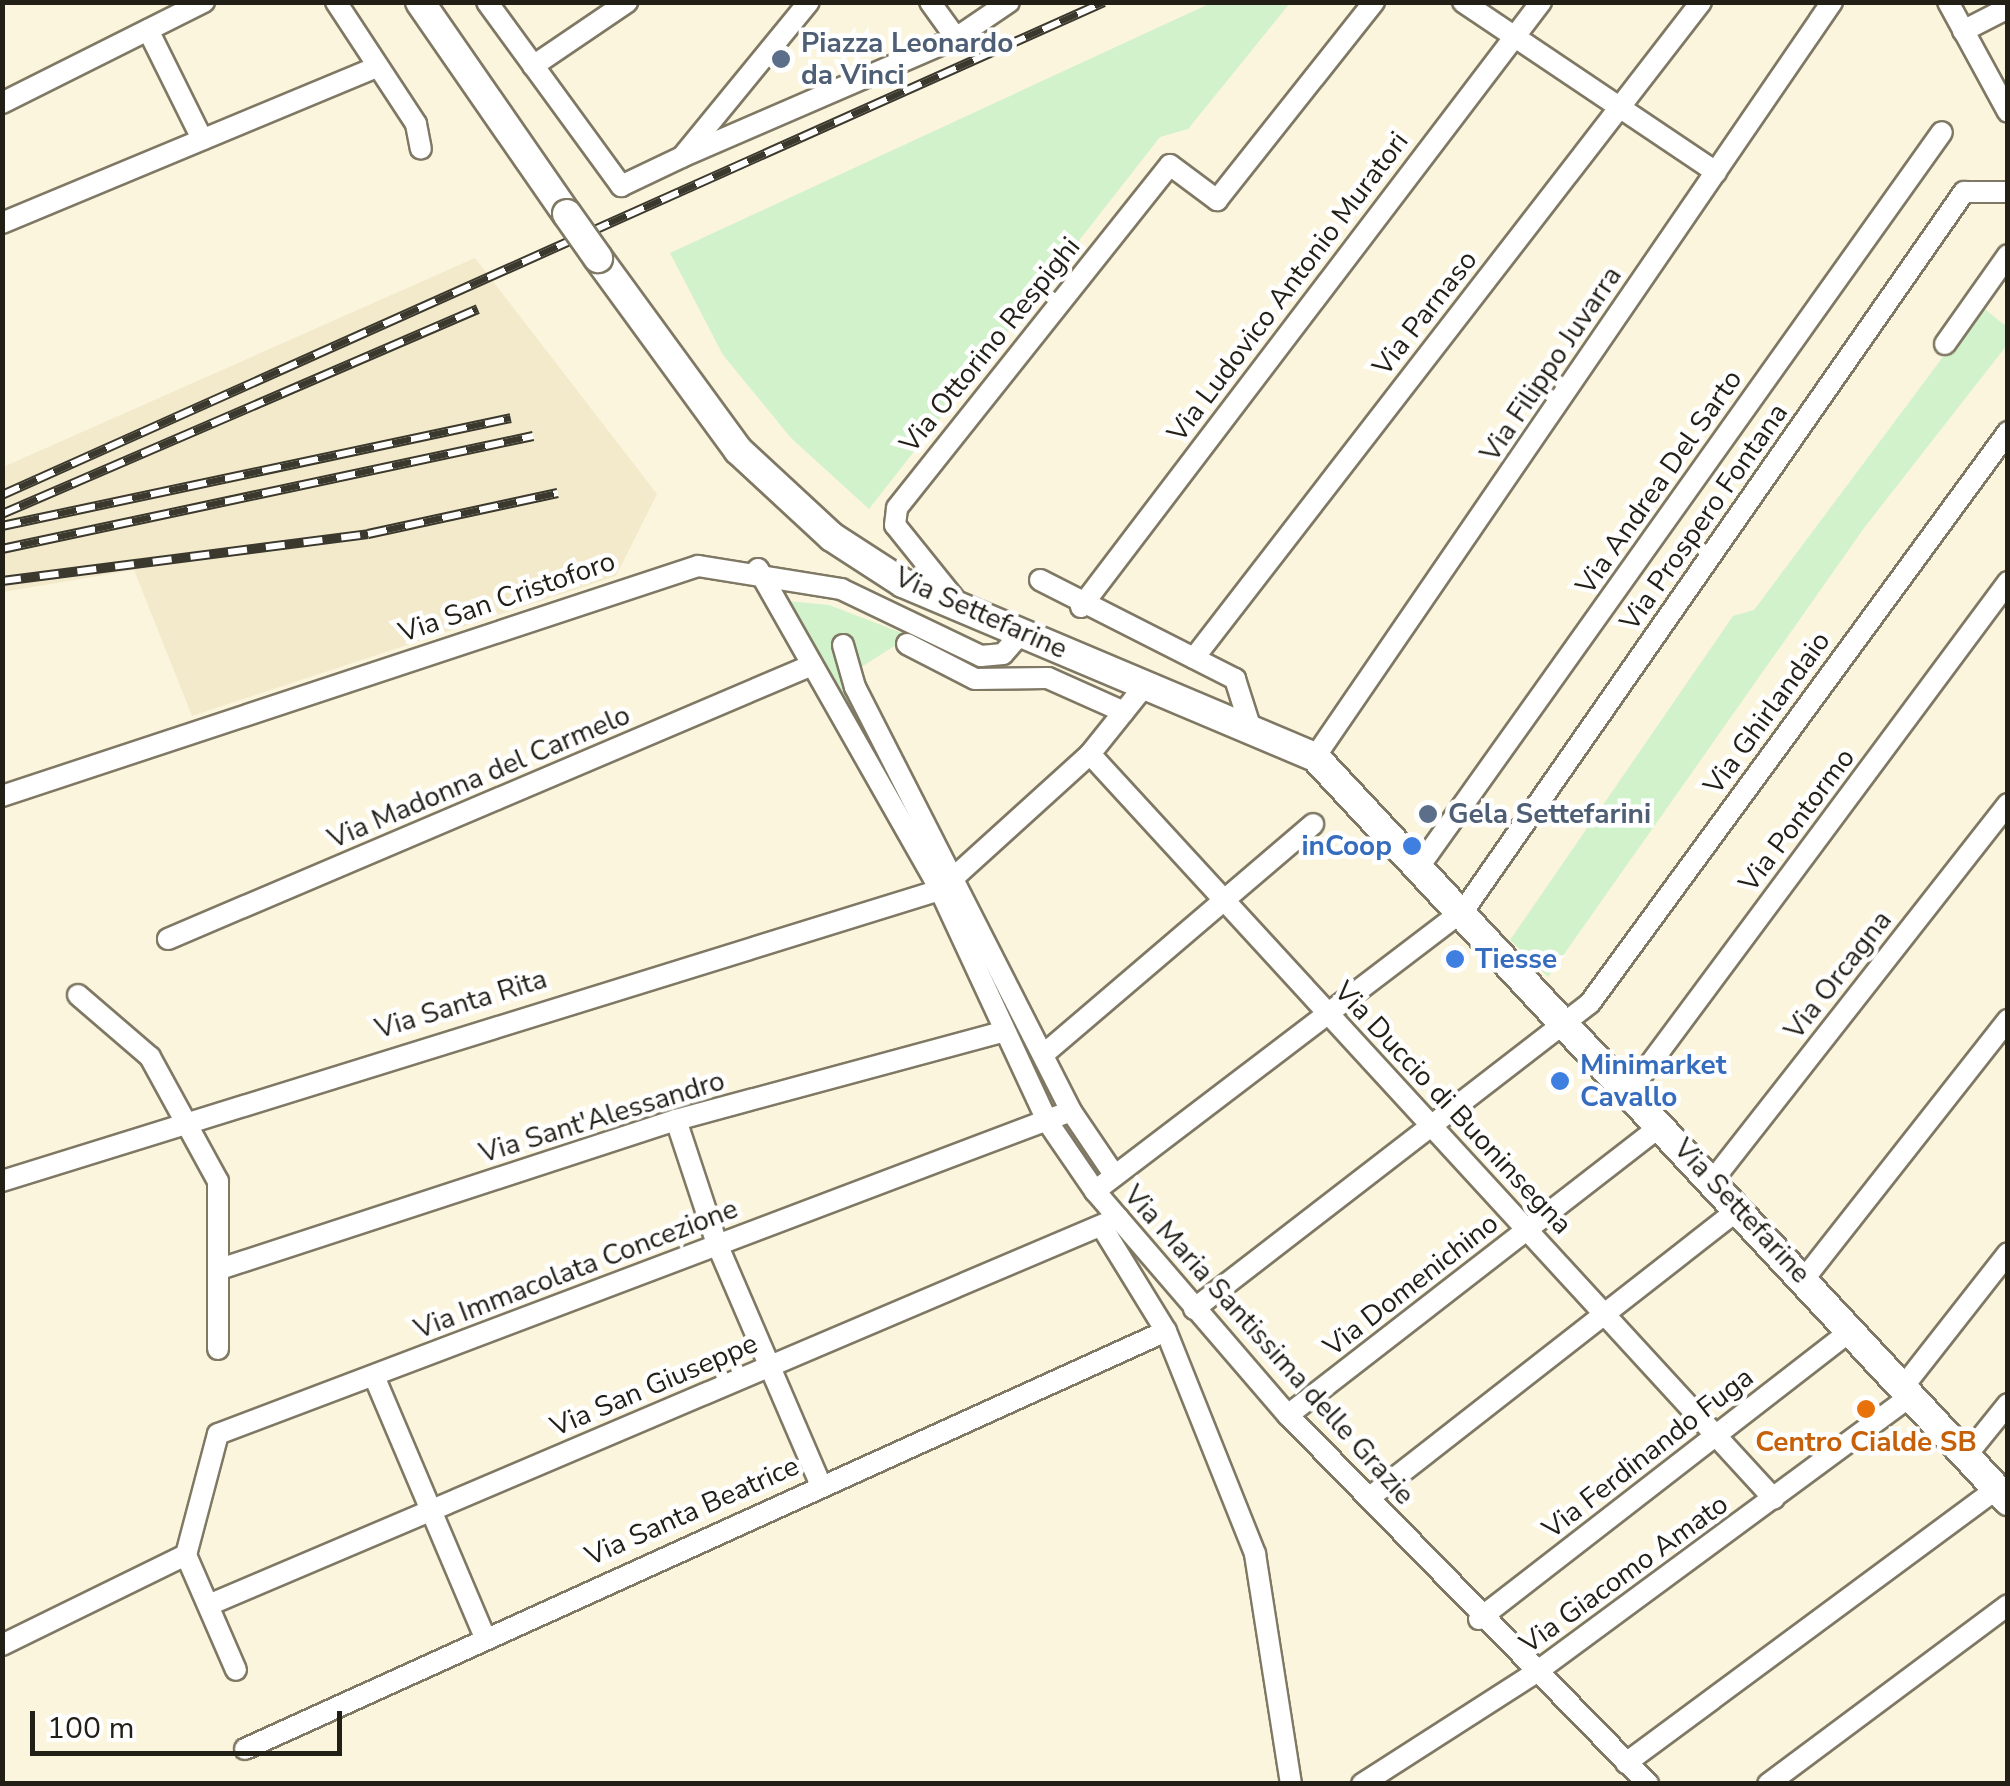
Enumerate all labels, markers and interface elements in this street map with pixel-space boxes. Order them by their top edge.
place label: Piazza Leonardo da Vinci [801,26,1013,92]
marker: Piazza Leonardo da Vinci [770,48,792,70]
street label: Via Ludovico Antonio Muratori [1160,125,1416,449]
street label: Via Ottorino Respighi [893,230,1087,460]
street label: Via Parnaso [1366,244,1484,382]
street label: Via Filippo Juvarra [1473,260,1629,468]
street label: Via Andrea Del Sarto [1569,363,1749,601]
street label: Via Prospero Fontana [1613,397,1795,637]
street label: Via San Cristoforo [394,544,620,650]
street label: Via Settefarine [890,560,1072,666]
street label: Via Ghirlandaio [1697,625,1837,801]
street label: Via Madonna del Carmelo [323,698,635,856]
street label: Via Pontormo [1732,742,1862,898]
place label: Gela Settefarini [1448,797,1651,831]
marker: Gela Settefarini [1417,803,1439,825]
place label: inCoop [1301,829,1392,863]
marker: inCoop [1401,835,1423,857]
street label: Via Orcagna [1777,904,1899,1046]
place label: Tiesse [1475,942,1557,976]
marker: Tiesse [1444,948,1466,970]
street label: Via Santa Rita [371,962,551,1046]
street label: Via Duccio di Buoninsegna [1327,975,1579,1241]
place label: Minimarket Cavallo [1580,1048,1726,1114]
street label: Via Sant'Alessandro [475,1064,729,1170]
marker: Minimarket Cavallo [1549,1070,1571,1092]
street label: Via Settefarine [1667,1132,1817,1290]
street label: Via Maria Santissima delle Grazie [1117,1178,1421,1512]
street label: Via Immacolata Concezione [410,1192,742,1346]
street label: Via Domenichino [1317,1206,1505,1364]
street label: Via San Giuseppe [546,1326,762,1444]
street label: Via Ferdinando Fuga [1536,1360,1760,1546]
marker: Centro Cialde SB [1855,1398,1877,1420]
place label: Centro Cialde SB [1755,1425,1977,1459]
street label: Via Santa Beatrice [580,1449,804,1573]
street label: Via Giacomo Amato [1513,1487,1735,1661]
scale bar [35,1691,348,1753]
text: 100 m [47,1708,134,1749]

